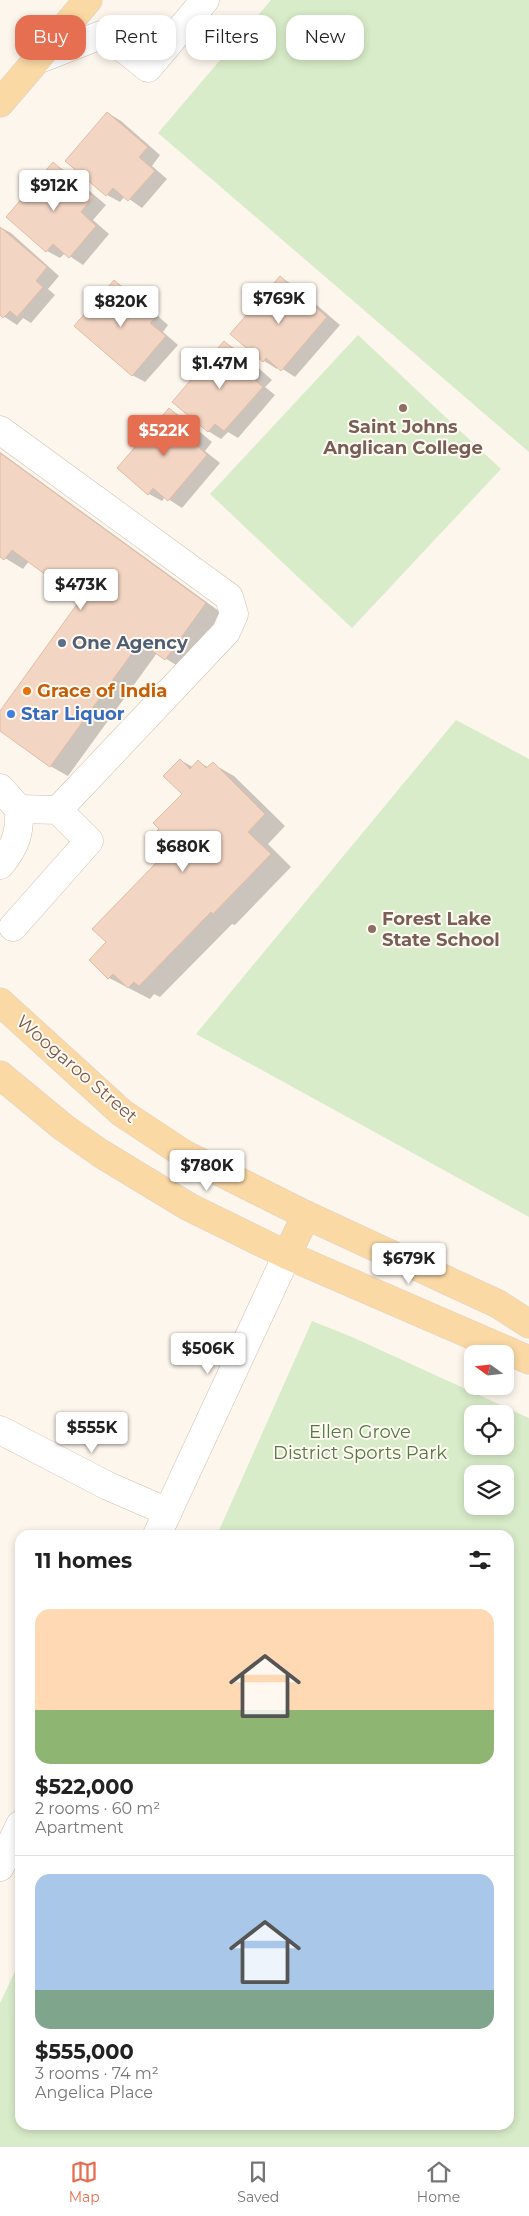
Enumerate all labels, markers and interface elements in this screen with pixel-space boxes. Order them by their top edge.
chip: Buy [15,15,86,60]
chip: Rent [96,15,176,60]
chip: Filters [186,15,276,60]
chip: New [286,15,364,60]
pin: $912K [19,170,89,212]
text: $912K [30,176,78,195]
pin: $769K [244,282,314,325]
pin: $820K [86,286,156,328]
text: $769K [253,289,305,308]
text: $820K [95,292,147,311]
pin: $1.47M [179,348,261,390]
text: $1.47M [192,354,248,373]
marker: Saint Johns Anglican College [397,402,409,414]
pin: $522K [129,414,199,457]
place label: Saint Johns Anglican College [322,416,483,459]
text: $522K [139,421,189,440]
pin: $473K [46,568,116,611]
text: $473K [55,575,107,594]
place label: One Agency [72,632,188,654]
marker: One Agency [56,637,68,649]
place label: Grace of India [37,680,167,702]
marker: Grace of India [21,685,33,697]
place label: Star Liquor [21,703,125,725]
marker: Star Liquor [5,708,17,720]
pin: $680K [148,830,218,873]
text: $680K [156,837,210,856]
place label: Forest Lake State School [382,908,500,951]
marker: Forest Lake State School [366,923,378,935]
street label: Woogaroo Street [12,1010,142,1128]
pin: $780K [172,1150,242,1192]
text: $780K [181,1156,233,1175]
pin: $679K [374,1242,444,1285]
text: $679K [383,1249,435,1268]
pin: $506K [173,1332,243,1375]
text: $506K [182,1339,234,1358]
north arrow [464,1345,514,1395]
map controls [464,1345,514,1515]
button: locate [464,1405,514,1455]
pin: $555K [57,1412,127,1454]
text: $555K [67,1418,117,1437]
park label: Ellen Grove District Sports Park [273,1421,447,1464]
button: layers [464,1465,514,1515]
icon: filters [466,1546,494,1574]
text: 11 homes [35,1548,132,1573]
icon: home [220,1641,310,1731]
text: $522,000 [35,1774,134,1799]
text: 2 rooms · 60 m² [35,1799,160,1818]
text: Apartment [35,1818,124,1837]
icon: home [220,1907,310,1997]
text: $555,000 [35,2039,134,2064]
text: 3 rooms · 74 m² [35,2064,159,2083]
text: Angelica Place [35,2083,153,2102]
tab: Map [69,2158,100,2206]
tab: Saved [237,2158,279,2206]
tab: Home [417,2158,460,2206]

